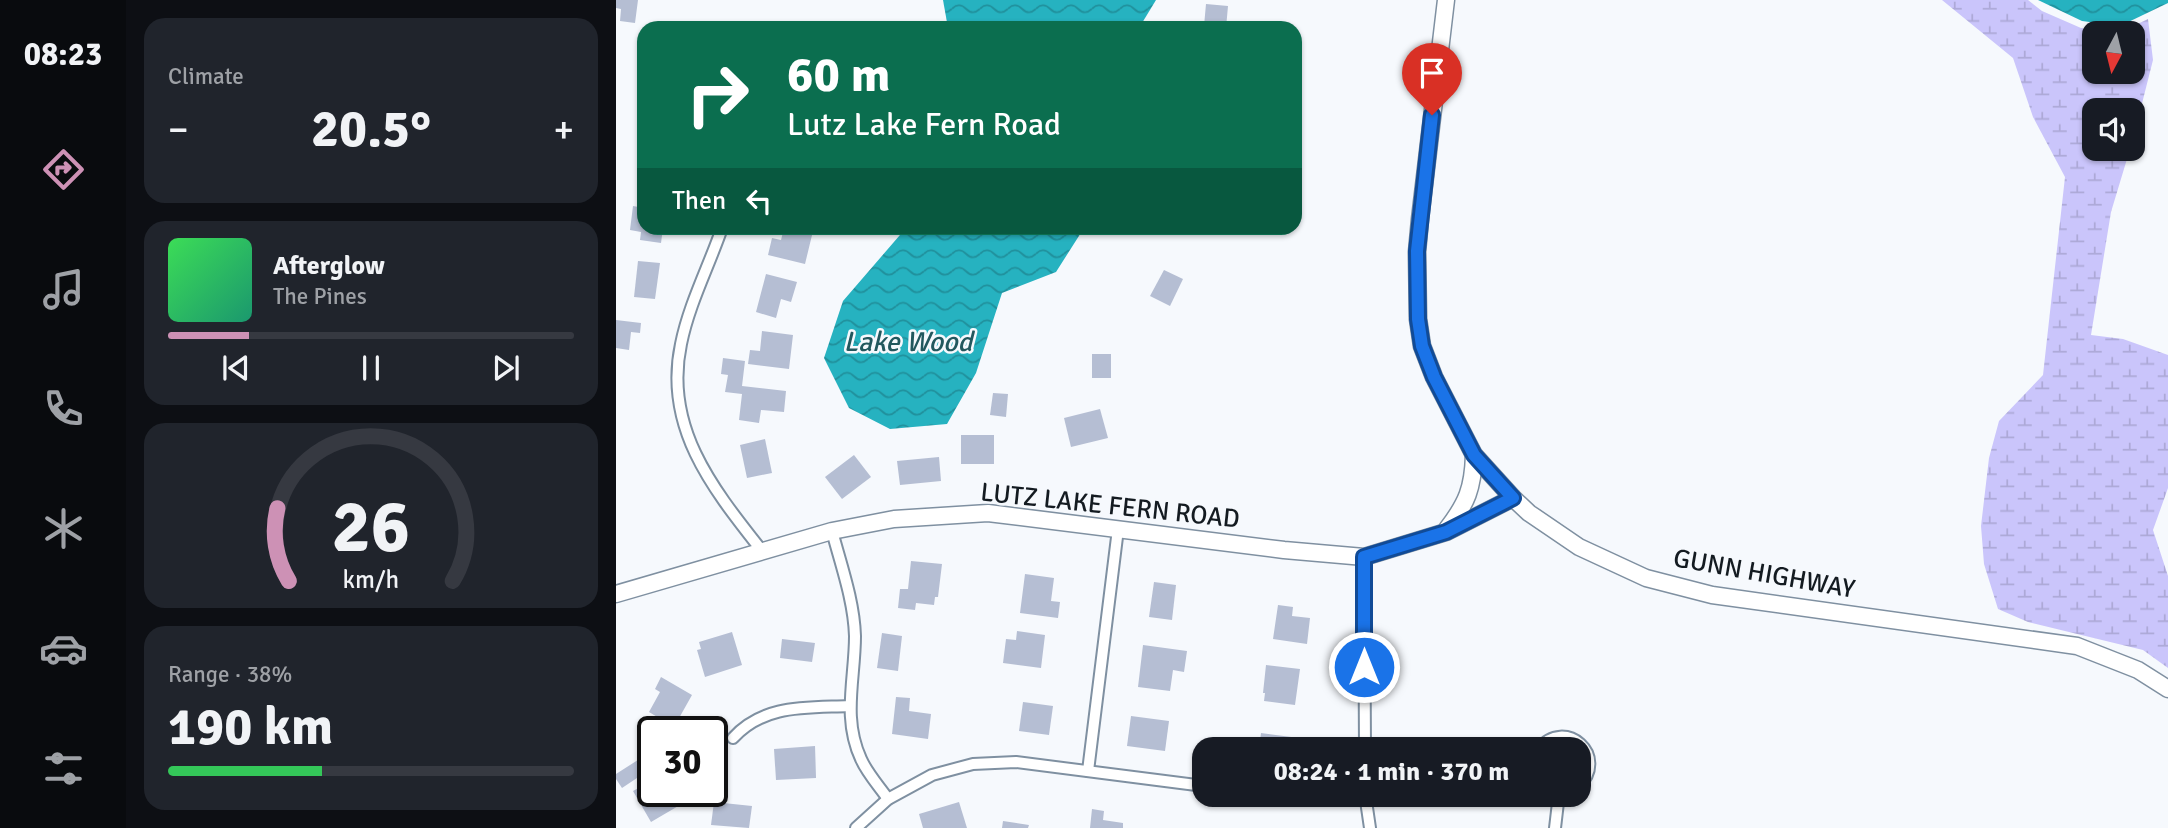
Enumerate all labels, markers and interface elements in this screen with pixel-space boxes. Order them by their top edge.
north arrow [2082,21,2146,84]
map controls [2082,21,2145,161]
text: 08:23 [24,35,102,74]
pin [1402,43,1462,115]
text: 60 m [787,45,890,105]
icon: right [672,49,763,140]
icon: arrive [1413,54,1451,92]
text: Climate [168,62,244,91]
text: 20.5° [311,97,431,161]
button: sound [2082,98,2145,161]
text: Lutz Lake Fern Road [787,105,1061,144]
text: − [168,106,189,153]
text: + [553,106,574,153]
icon: directions [39,145,88,194]
icon: left [740,182,778,220]
text: Then [672,185,726,217]
text: Afterglow [273,250,385,282]
icon: music [39,265,88,314]
text: The Pines [273,282,367,311]
water label: Lake Wood [844,325,976,359]
icon: previous [217,349,255,387]
icon: pause [352,349,390,387]
icon: next [487,349,525,387]
icon: phone [39,384,88,433]
street label: LUTZ LAKE FERN ROAD [979,476,1241,536]
text: 26 [332,484,410,573]
icon: climate [39,504,88,553]
street label: GUNN HIGHWAY [1671,542,1857,606]
text: km/h [343,564,399,595]
icon: car [39,624,88,673]
position arrow [1327,630,1401,704]
text: Range · 38% [168,660,292,689]
text: 190 km [168,695,333,759]
speed limit sign: 30 [637,716,728,807]
icon: filters [39,744,88,793]
text: 08:24 · 1 min · 370 m [1274,756,1509,788]

